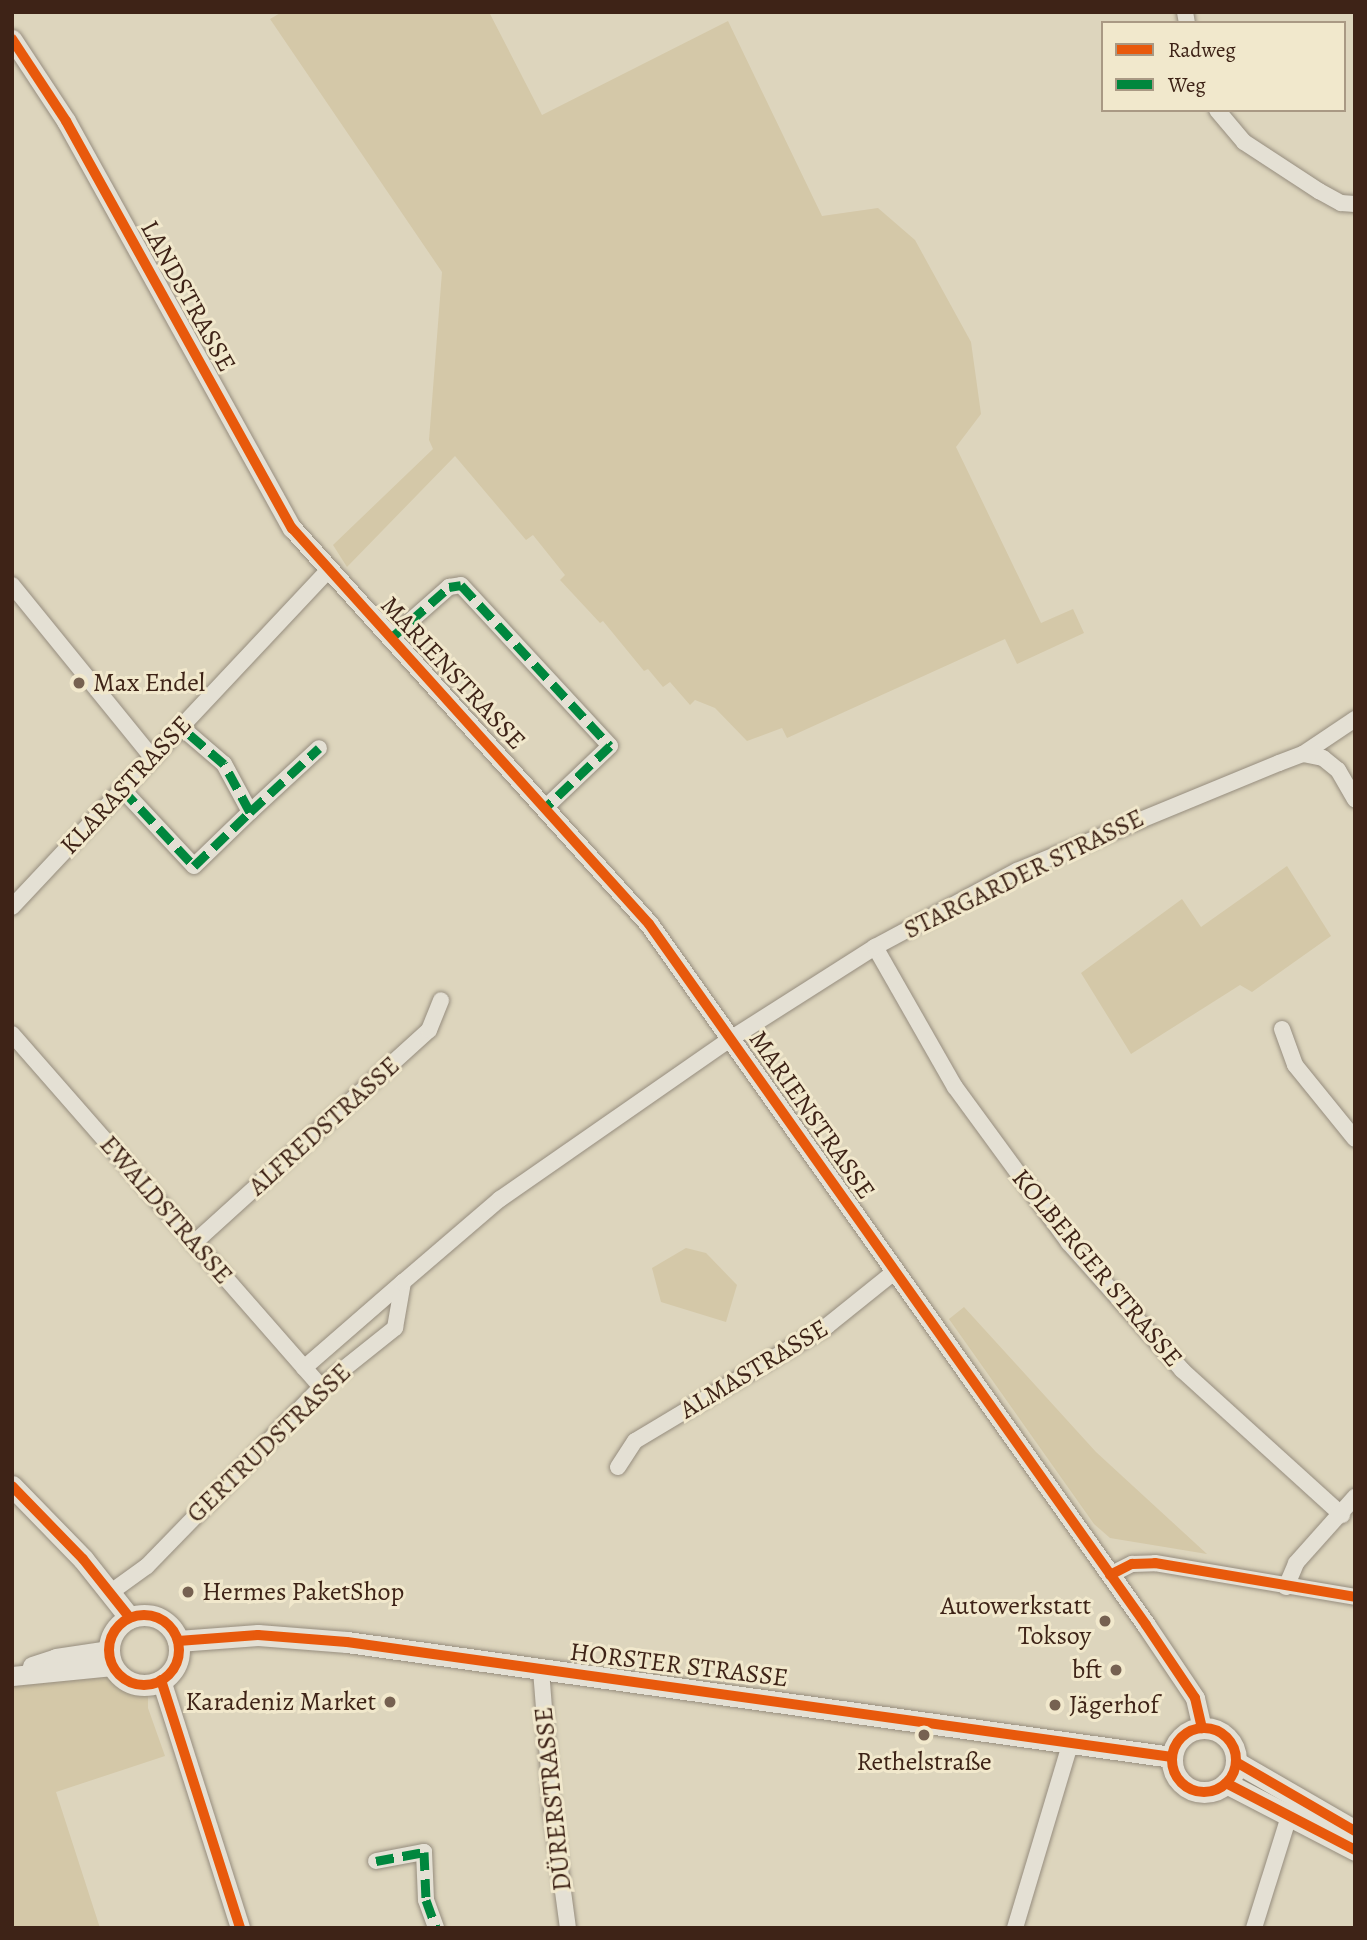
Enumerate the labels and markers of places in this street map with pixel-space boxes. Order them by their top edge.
place label: Max Endel [93,667,205,699]
marker: Max Endel [71,675,87,691]
place label: Hermes PaketShop [202,1576,404,1608]
marker: Hermes PaketShop [180,1584,196,1600]
place label: Autowerkstatt Toksoy [940,1590,1091,1652]
marker: Autowerkstatt Toksoy [1097,1613,1113,1629]
place label: bft [1072,1654,1102,1686]
marker: bft [1108,1662,1124,1678]
place label: Karadeniz Market [185,1686,376,1718]
place label: Jägerhof [1069,1689,1159,1721]
marker: Karadeniz Market [382,1694,398,1710]
marker: Jägerhof [1047,1697,1063,1713]
marker: Rethelstraße [916,1727,932,1743]
place label: Rethelstraße [856,1746,992,1778]

